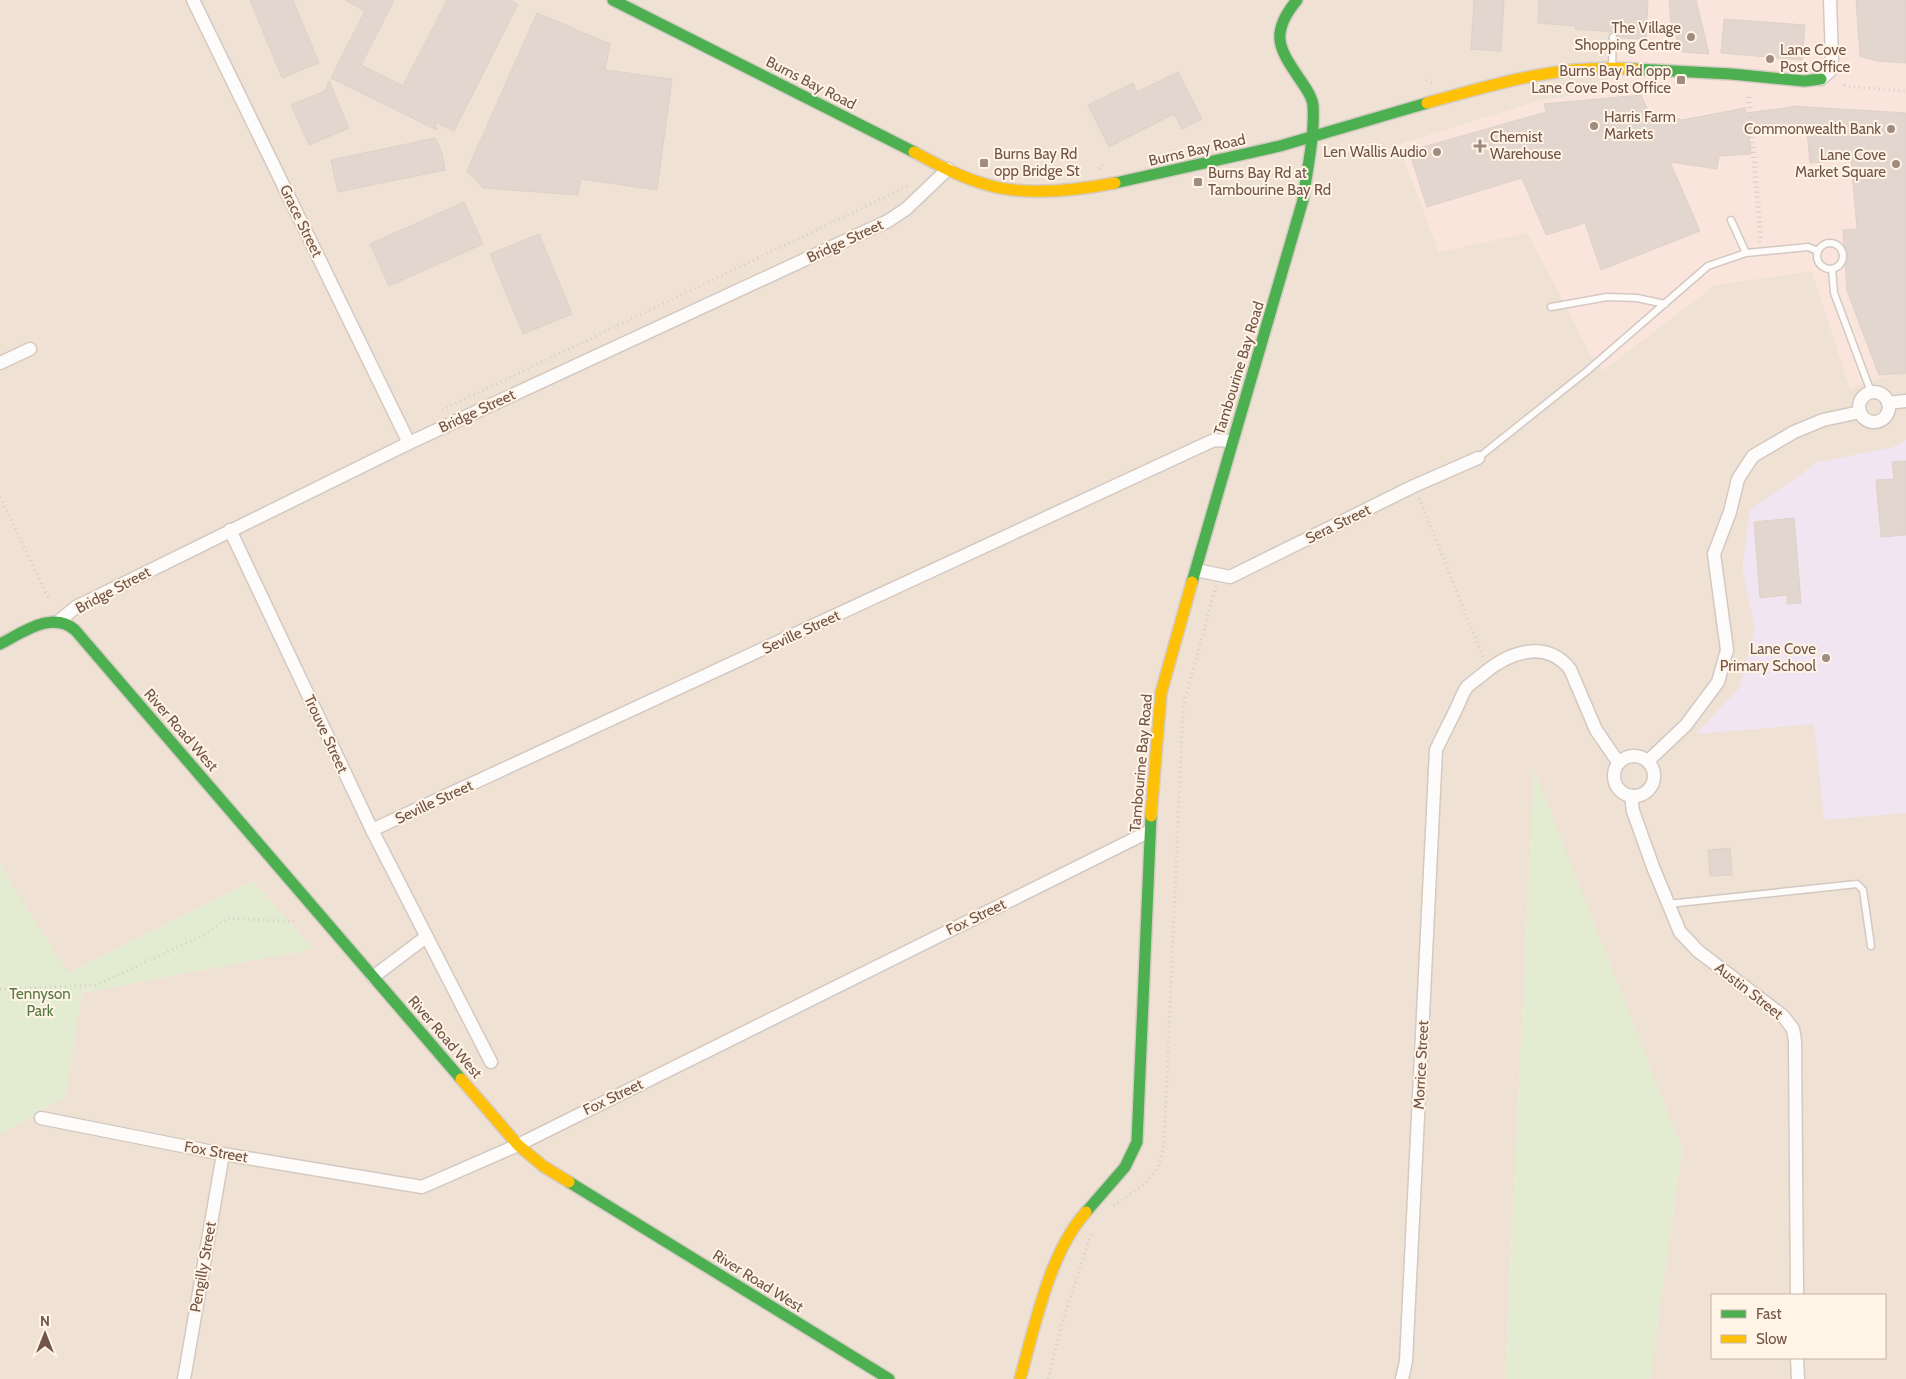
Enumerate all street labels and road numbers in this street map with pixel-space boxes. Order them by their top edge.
street label: Burns Bay Road [763,53,859,113]
street label: Burns Bay Road [1147,130,1247,170]
street label: Grace Street [276,182,326,260]
street label: Bridge Street [804,215,886,267]
street label: Tambourine Bay Road [1210,299,1268,437]
street label: Bridge Street [436,385,518,437]
street label: Sera Street [1303,501,1373,547]
street label: Bridge Street [72,563,154,617]
street label: Seville Street [759,606,843,658]
street label: River Road West [140,685,222,775]
street label: Trouve Street [300,692,352,776]
street label: Tambourine Bay Road [1126,693,1156,833]
street label: Seville Street [392,776,476,828]
street label: Fox Street [943,895,1009,939]
street label: Austin Street [1711,959,1787,1023]
street label: River Road West [404,992,486,1082]
street label: Morrice Street [1410,1020,1432,1110]
street label: Fox Street [580,1075,646,1119]
street label: Fox Street [183,1138,249,1166]
street label: Pengilly Street [186,1220,220,1314]
street label: River Road West [709,1246,807,1316]

